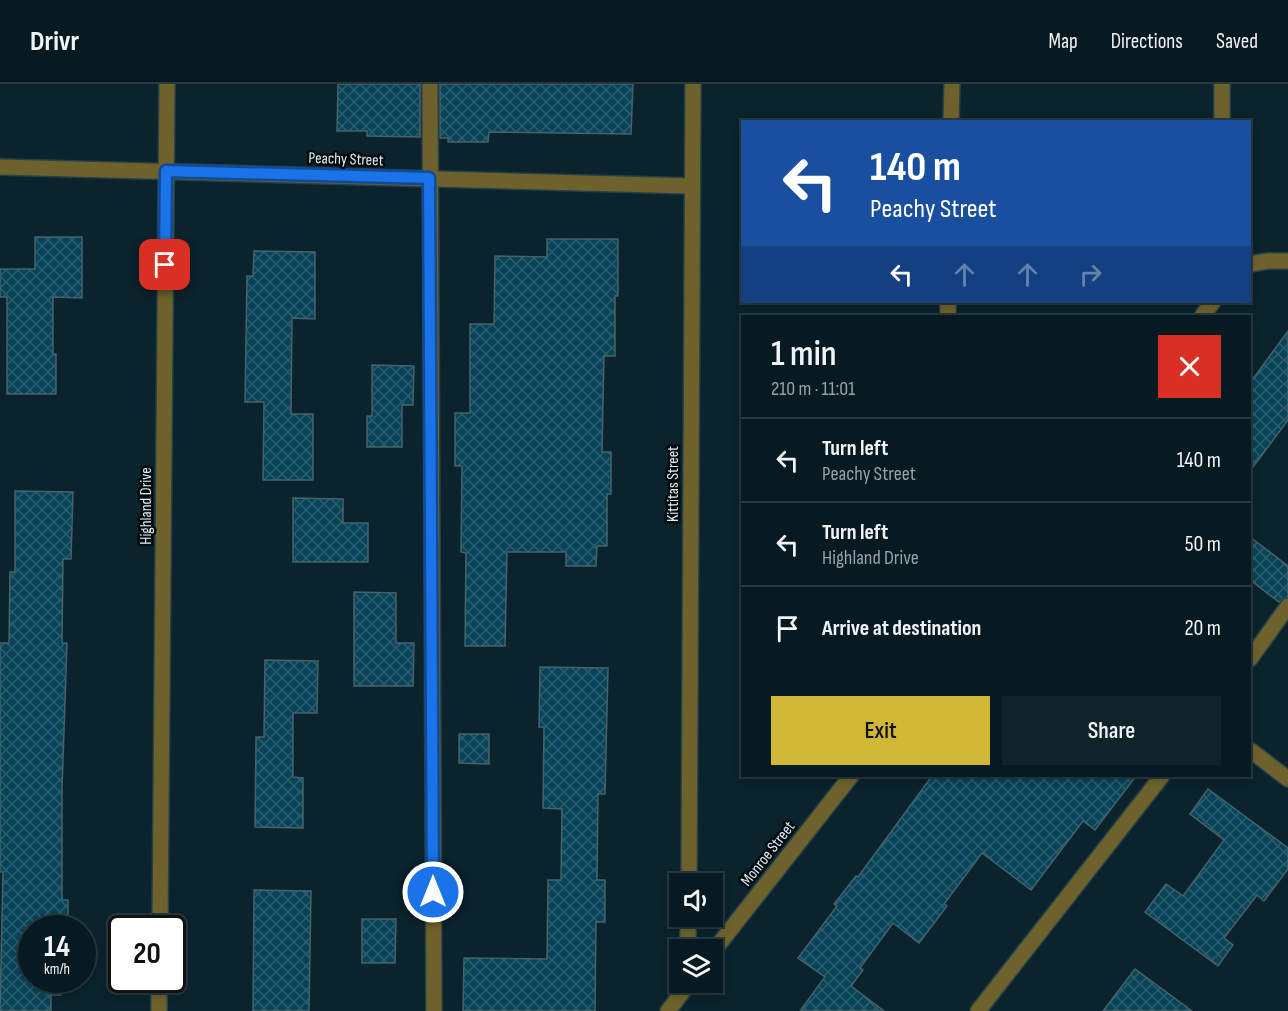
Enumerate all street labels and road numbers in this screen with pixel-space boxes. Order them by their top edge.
street label: Peachy Street [308,149,384,170]
street label: Kittitas Street [664,446,683,522]
street label: Highland Drive [137,467,156,545]
street label: Monroe Street [737,818,799,890]

